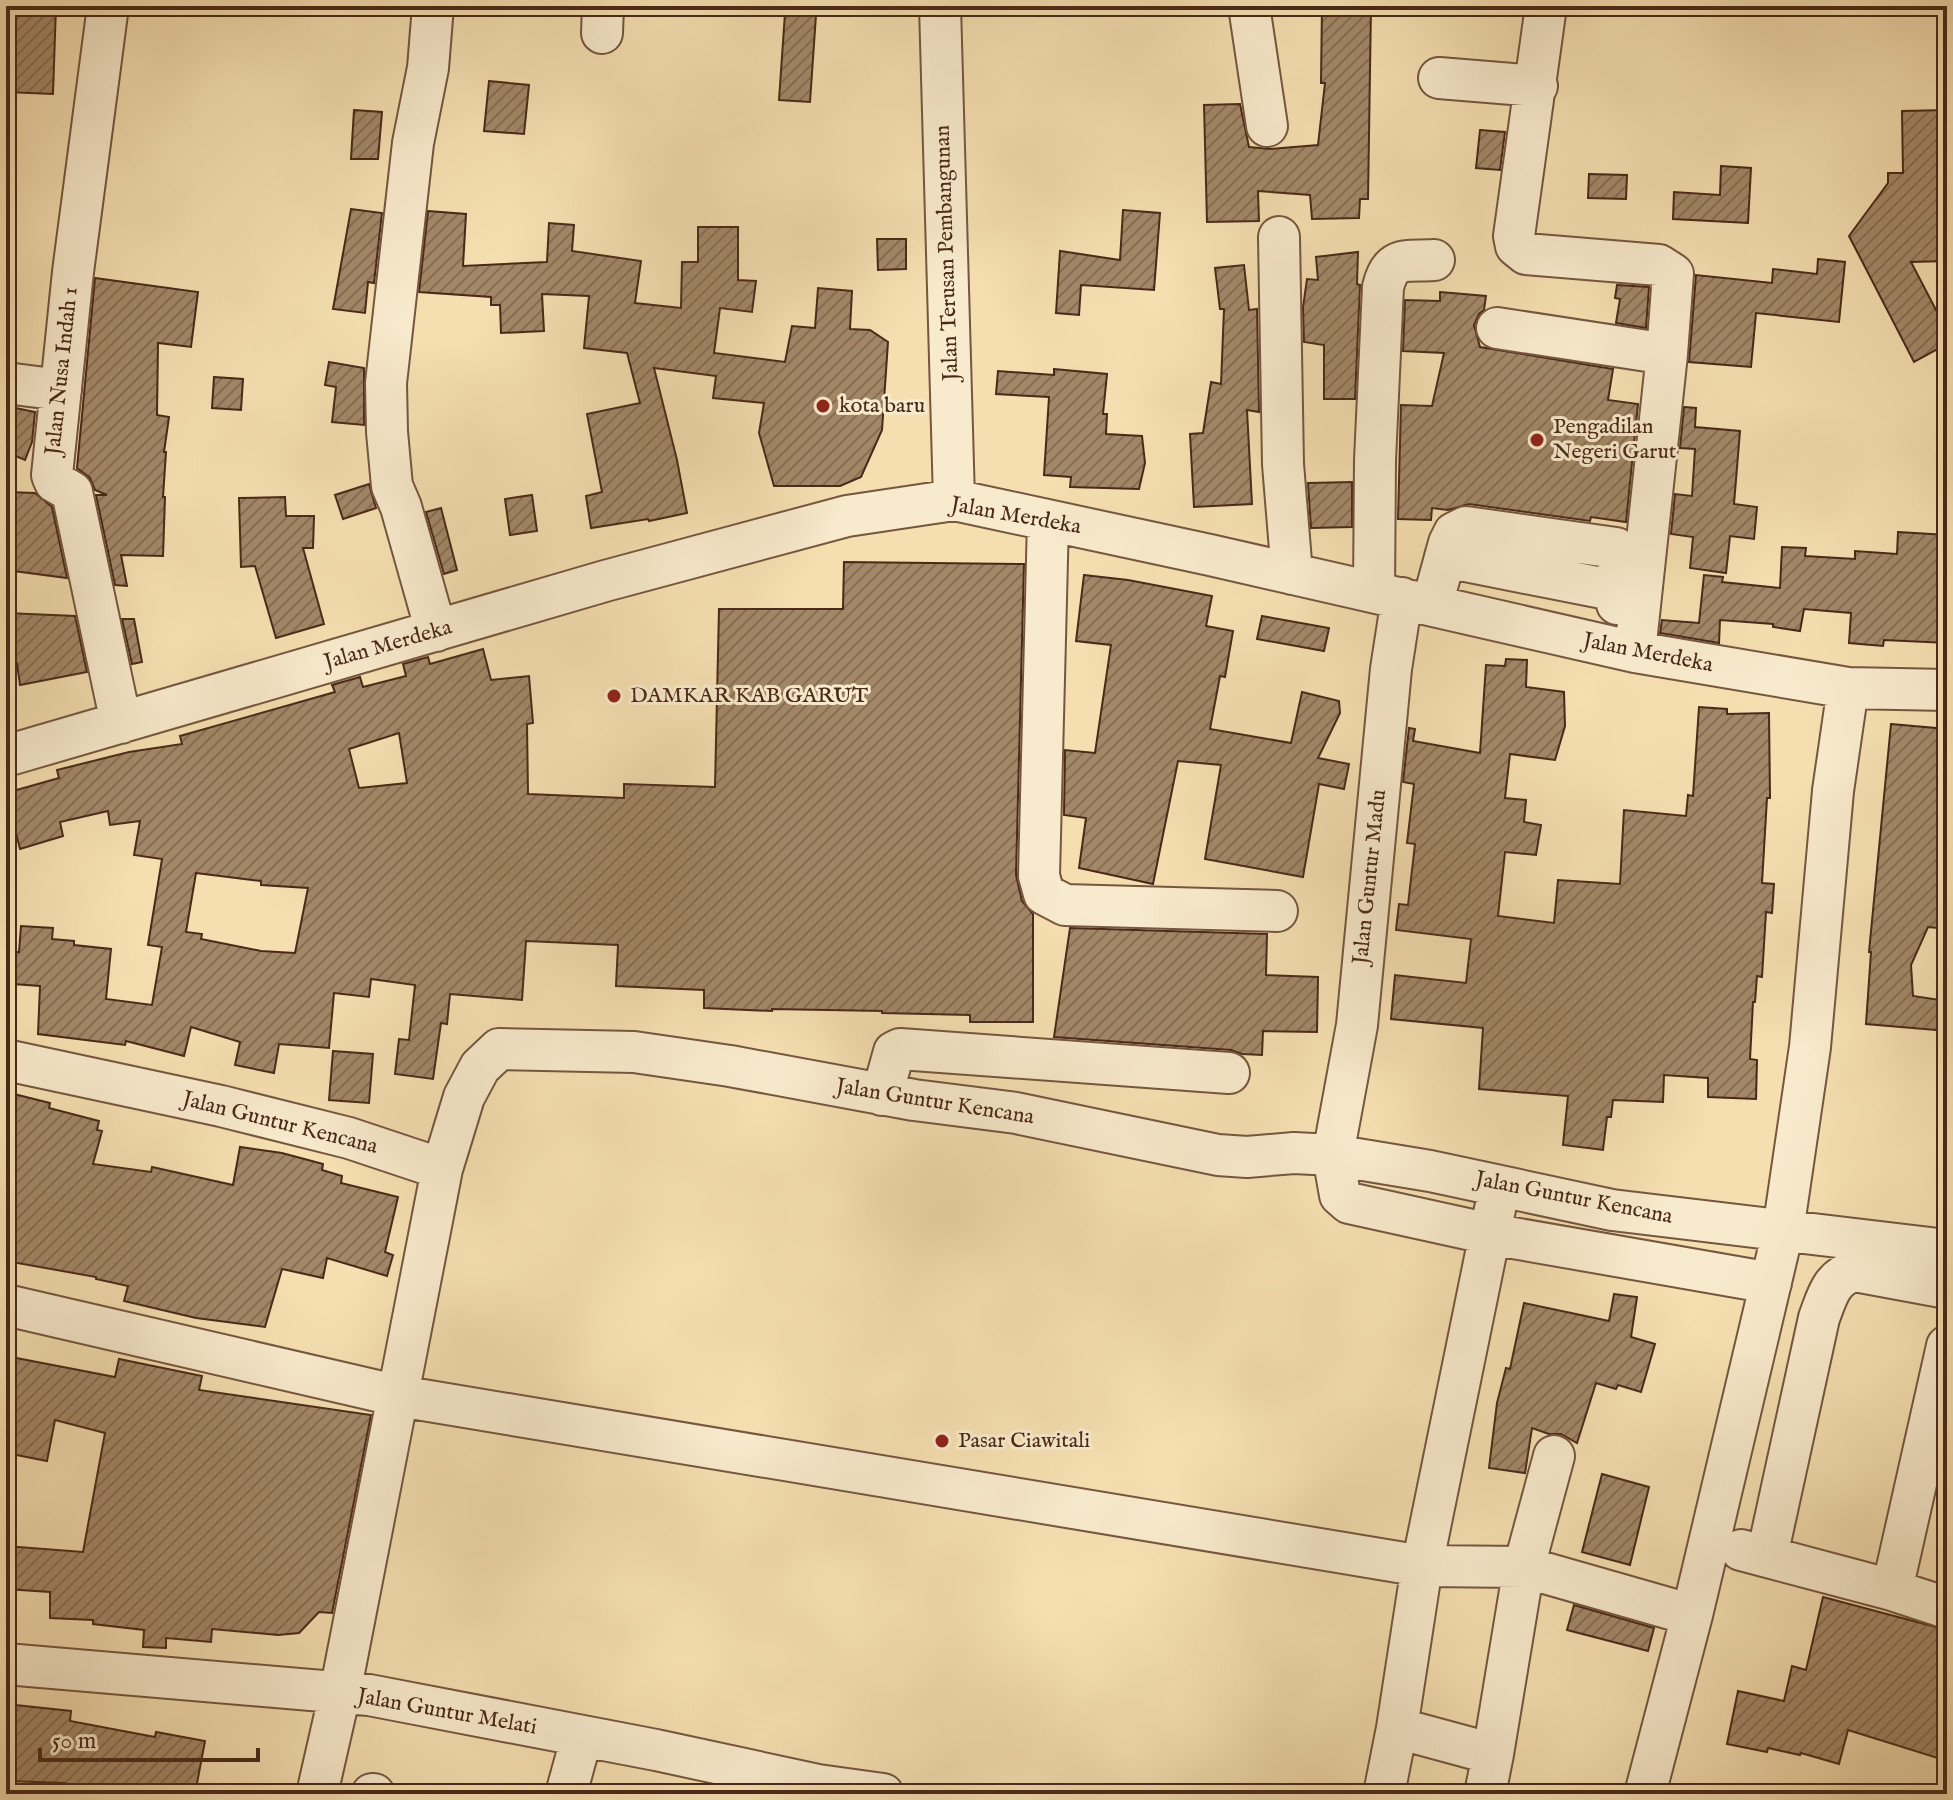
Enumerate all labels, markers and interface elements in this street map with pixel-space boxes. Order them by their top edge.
street label: Jalan Terusan Pembangunan [929,124,966,384]
street label: Jalan Nusa Indah 1 [39,286,85,459]
place label: kota baru [839,392,925,420]
marker: kota baru [814,397,832,415]
place label: Pengadilan Negeri Garut [1553,413,1677,466]
marker: Pengadilan Negeri Garut [1528,431,1546,449]
street label: Jalan Merdeka [946,490,1084,541]
street label: Jalan Merdeka [318,613,456,677]
street label: Jalan Merdeka [1578,626,1716,679]
place label: DAMKAR KAB GARUT [630,682,868,710]
marker: DAMKAR KAB GARUT [605,687,623,705]
street label: Jalan Guntur Madu [1347,788,1393,969]
street label: Jalan Guntur Kencana [831,1072,1037,1132]
street label: Jalan Guntur Kencana [177,1084,381,1161]
street label: Jalan Guntur Kencana [1470,1165,1675,1231]
place label: Pasar Ciawitali [958,1427,1090,1455]
marker: Pasar Ciawitali [933,1432,951,1450]
street label: Jalan Guntur Melati [352,1682,539,1742]
scale bar [40,1712,258,1762]
text: 50 m [52,1726,96,1757]

